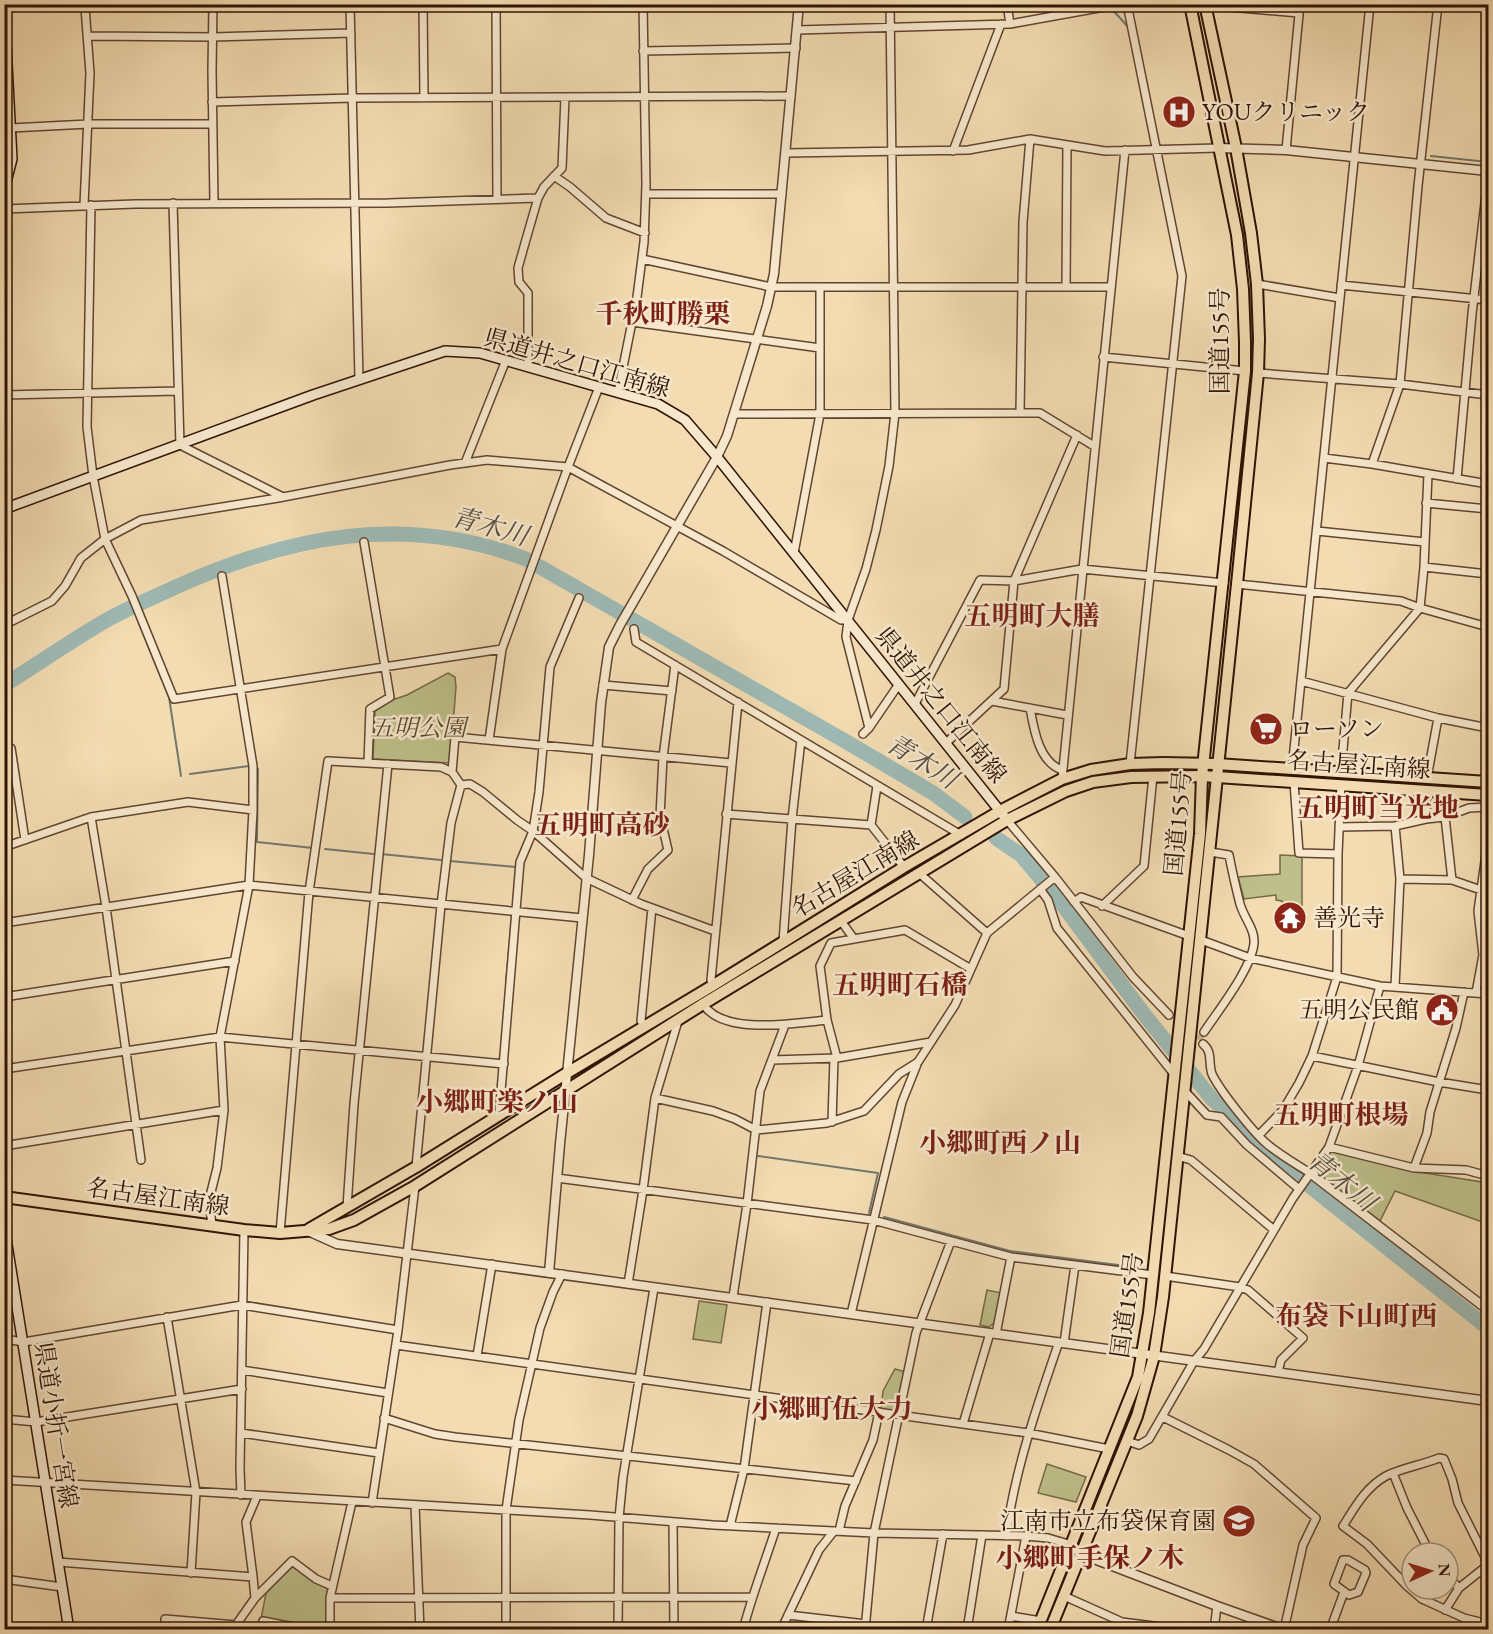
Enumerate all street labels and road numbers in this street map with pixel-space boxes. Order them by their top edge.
street label: 国道155号 [1204,288,1235,394]
street label: 県道井之口江南線 [481,321,674,404]
street label: 県道井之口江南線 [869,620,1014,789]
street label: 名古屋江南線 [1286,744,1432,785]
street label: 国道155号 [1157,769,1198,877]
street label: 名古屋江南線 [785,823,924,924]
street label: 名古屋江南線 [85,1171,232,1222]
street label: 国道155号 [1104,1250,1149,1360]
street label: 県道小折一宮線 [28,1340,85,1510]

